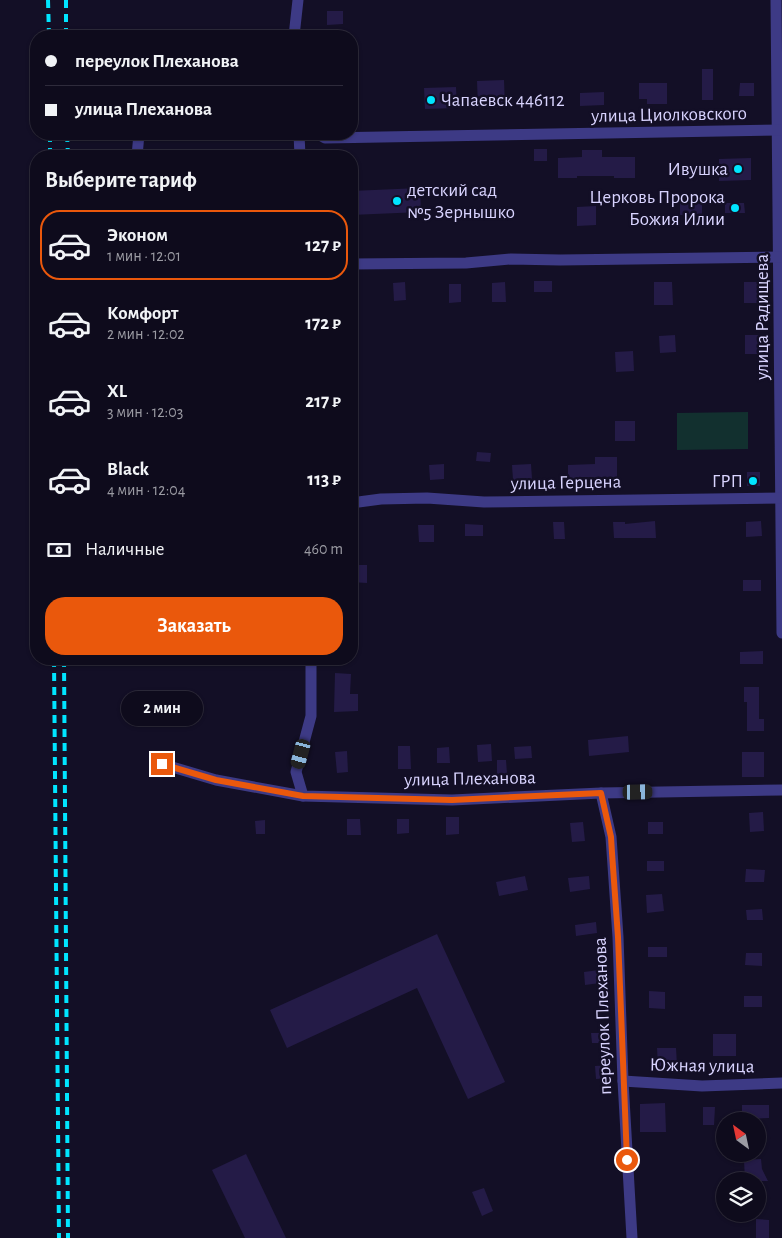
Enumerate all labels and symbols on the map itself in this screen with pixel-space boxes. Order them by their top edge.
place label: Чапаевск 446112 [441,91,565,110]
marker: Чапаевск 446112 [425,94,437,106]
street label: улица Циолковского [590,104,747,126]
place label: Ивушка [668,160,728,179]
marker: Ивушка [732,163,744,175]
place label: детский сад №5 Зернышко [407,181,515,222]
place label: Церковь Пророка Божия Илии [589,188,725,229]
marker: детский сад №5 Зернышко [391,195,403,207]
marker: Церковь Пророка Божия Илии [729,202,741,214]
street label: улица Радищева [753,254,772,381]
place label: ГРП [712,472,743,491]
street label: улица Герцена [509,473,622,493]
marker: ГРП [747,475,759,487]
callout: 2 мин [121,692,203,726]
car [289,738,312,770]
route end [151,753,173,775]
street label: улица Плеханова [403,768,536,790]
car [622,784,653,800]
street label: переулок Плеханова [591,937,615,1095]
street label: Южная улица [649,1056,755,1076]
north arrow [716,1112,766,1162]
route start [616,1149,638,1171]

